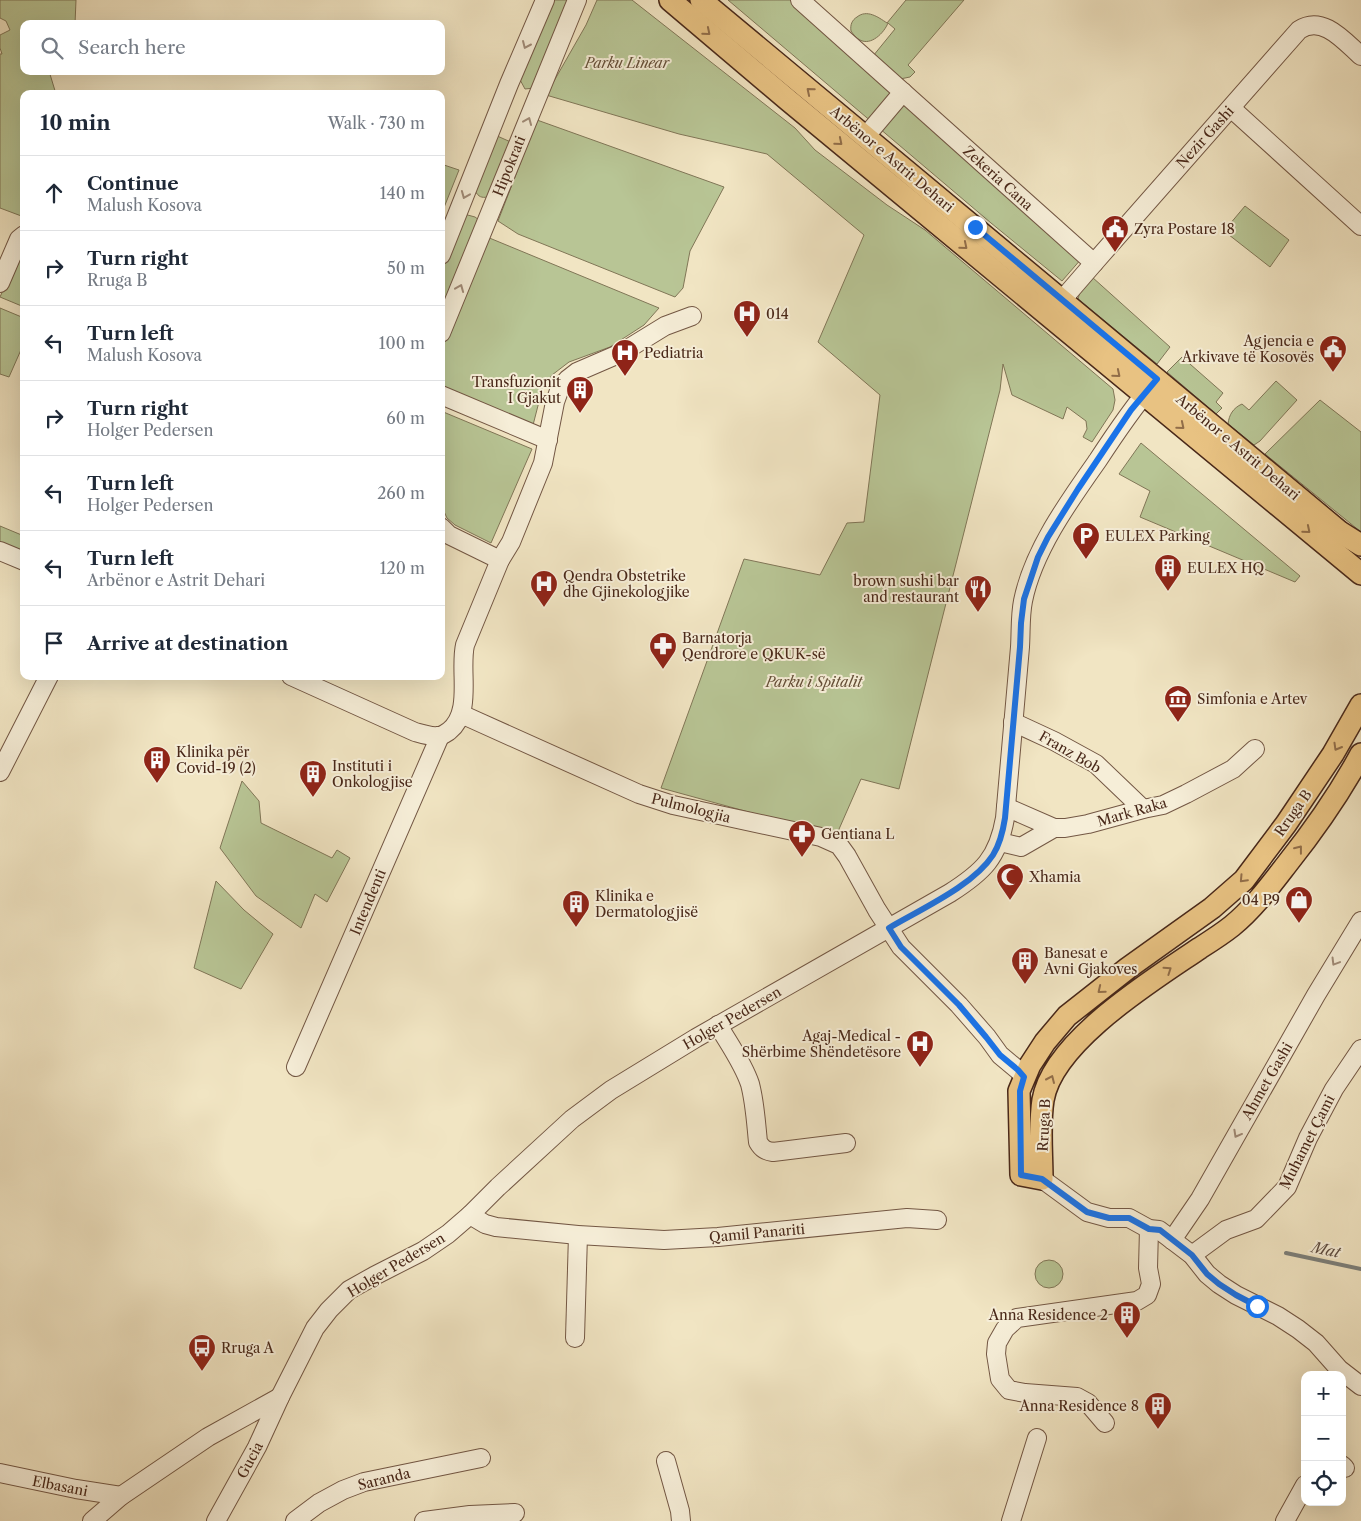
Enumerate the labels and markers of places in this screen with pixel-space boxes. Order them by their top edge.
public building icon: Zyra Postare 18 [1100,214,1130,253]
place label: Zyra Postare 18 [1134,220,1235,238]
hospital icon: 014 [732,299,762,338]
place label: 014 [766,305,789,323]
place label: Agjencia e Arkivave të Kosovës [1181,332,1314,366]
public building icon: Agjencia e Arkivave të Kosovës [1318,334,1348,373]
hospital icon: Pediatria [610,338,640,377]
place label: Pediatria [644,344,704,362]
place label: Transfuzionit I Gjakut [472,373,561,407]
building icon: Transfuzionit I Gjakut [565,375,595,414]
parking icon: EULEX Parking [1071,521,1101,560]
place label: EULEX Parking [1105,527,1210,545]
building icon: EULEX HQ [1153,553,1183,592]
place label: EULEX HQ [1187,559,1265,577]
place label: Qendra Obstetrike dhe Gjinekologjike [563,567,690,601]
hospital icon: Qendra Obstetrike dhe Gjinekologjike [529,569,559,608]
place label: brown sushi bar and restaurant [853,572,959,606]
restaurant icon: brown sushi bar and restaurant [963,574,993,613]
place label: Barnatorja Qendrore e QKUK-së [682,629,826,663]
pharmacy icon: Barnatorja Qendrore e QKUK-së [648,631,678,670]
museum icon: Simfonia e Artev [1163,684,1193,723]
place label: Simfonia e Artev [1197,690,1308,708]
place label: Klinika për Covid-19 (2) [176,743,256,777]
building icon: Klinika për Covid-19 (2) [142,745,172,784]
place label: Instituti i Onkologjise [332,757,413,791]
building icon: Instituti i Onkologjise [298,759,328,798]
pharmacy icon: Gentiana L [787,819,817,858]
place label: Gentiana L [821,825,894,843]
mosque icon: Xhamia [995,862,1025,901]
place label: Xhamia [1028,868,1081,886]
shop icon: 04 P9 [1284,885,1314,924]
place label: Klinika e Dermatologjisë [595,887,698,921]
building icon: Klinika e Dermatologjisë [561,889,591,928]
place label: 04 P9 [1242,891,1280,909]
place label: Banesat e Avni Gjakoves [1043,944,1137,978]
building icon: Banesat e Avni Gjakoves [1010,946,1040,985]
place label: Agaj-Medical - Shërbime Shëndetësore [742,1027,901,1061]
hospital icon: Agaj-Medical - Shërbime Shëndetësore [905,1029,935,1068]
building icon: Anna Residence 2 [1112,1300,1142,1339]
place label: Anna Residence 2 [988,1306,1108,1324]
bus stop icon: Rruga A [187,1333,217,1372]
place label: Rruga A [221,1339,274,1357]
building icon: Anna Residence 8 [1143,1391,1173,1430]
place label: Anna Residence 8 [1018,1397,1139,1415]

